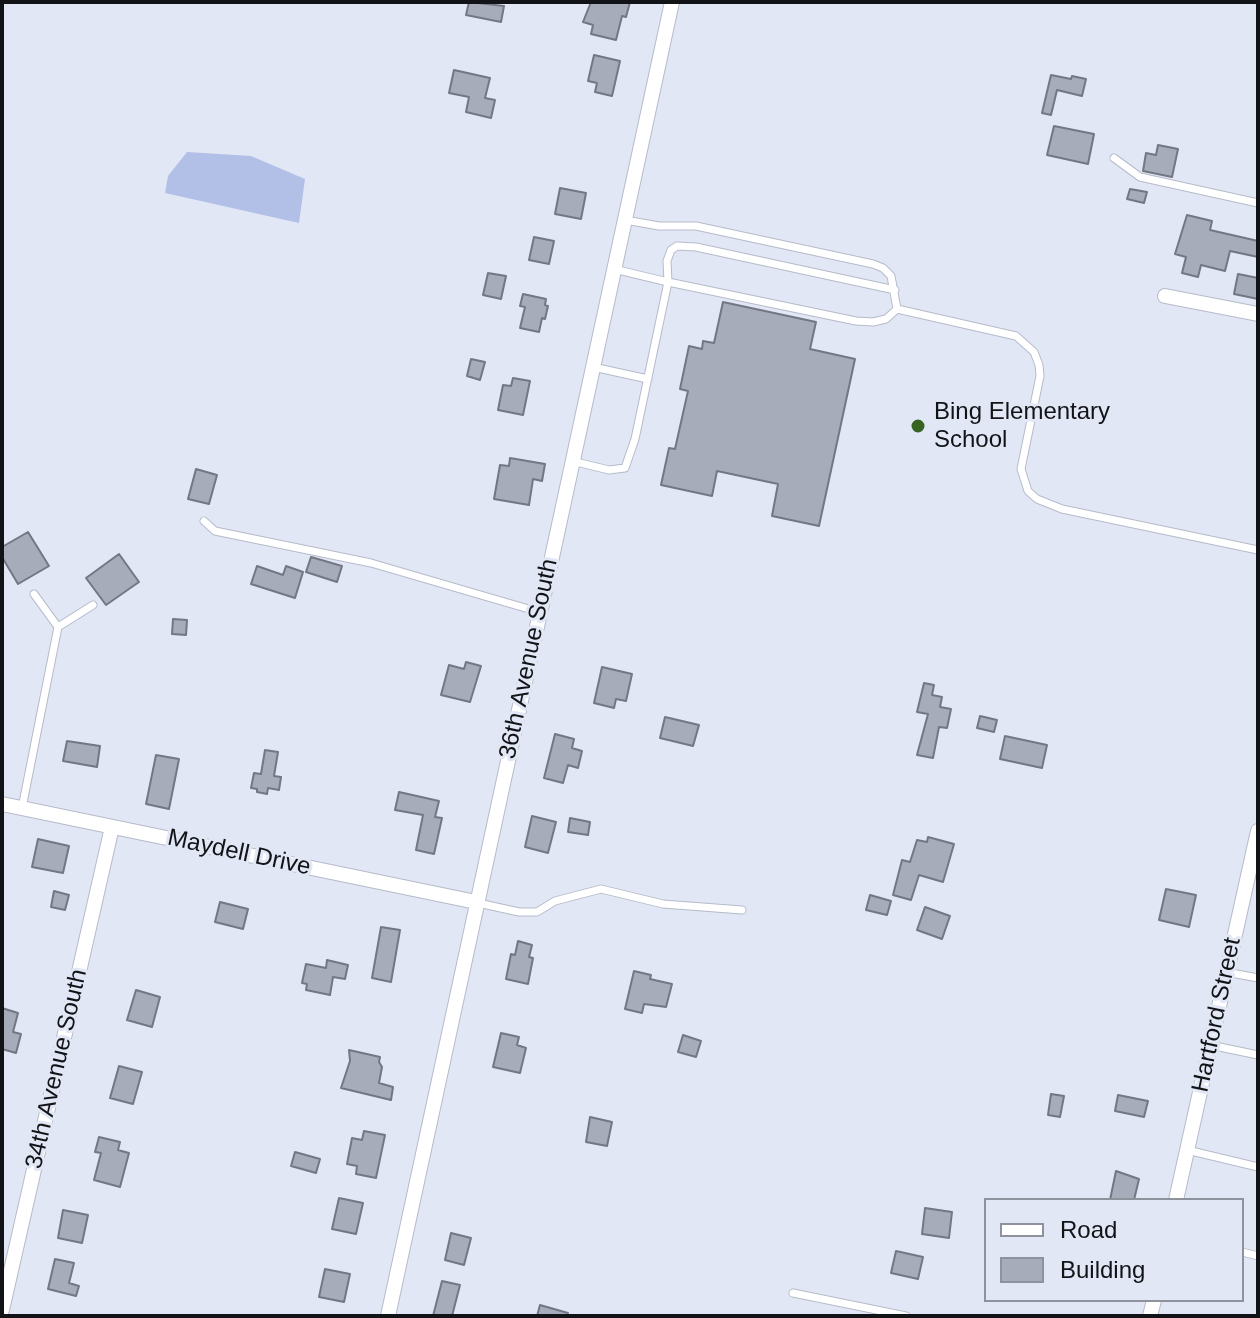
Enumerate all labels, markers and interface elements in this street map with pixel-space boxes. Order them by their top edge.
place label: Bing Elementary School [934,398,1110,454]
marker: Bing Elementary School [909,417,927,435]
street label: 36th Avenue South [494,556,564,762]
street label: Maydell Drive [165,824,313,882]
street label: Hartford Street [1187,935,1247,1095]
street label: 34th Avenue South [20,967,94,1171]
legend [984,1198,1244,1302]
text: Road [1060,1216,1117,1243]
text: Building [1060,1256,1145,1283]

